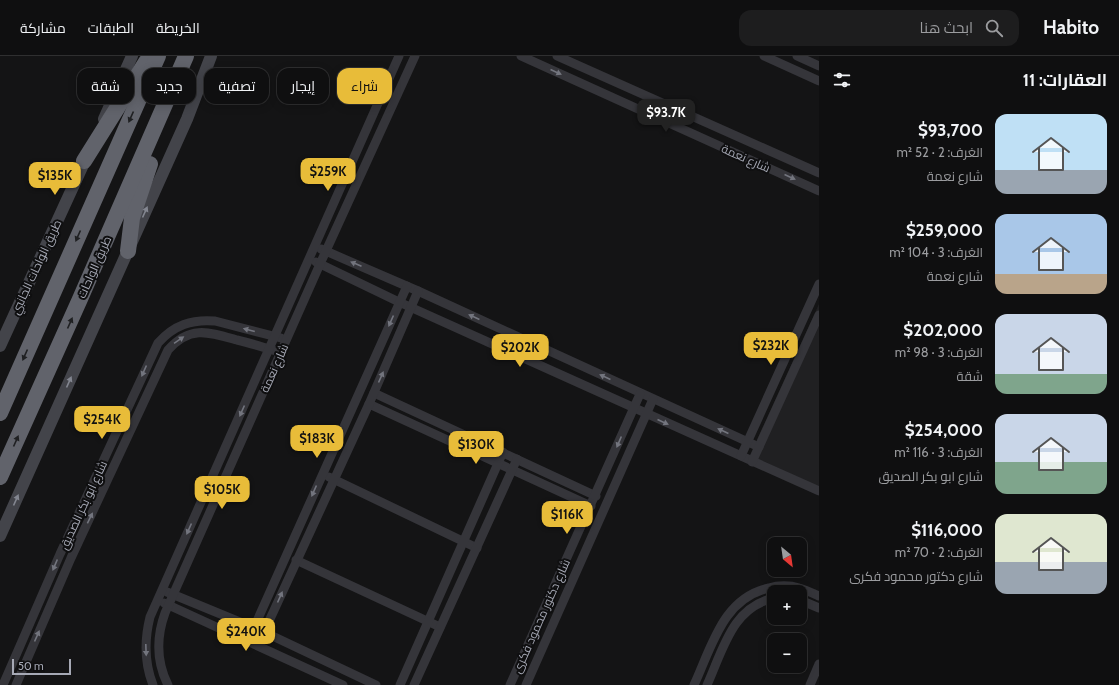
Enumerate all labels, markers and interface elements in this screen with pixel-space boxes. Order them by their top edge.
search box [739,10,1019,46]
text: Habito [1043,16,1099,39]
icon: search [983,17,1005,39]
text: مشاركة [20,19,66,37]
text: الطبقات [88,19,134,37]
text: الخريطة [156,19,200,37]
text: ابحث هنا [920,19,973,37]
chip: شقة [77,68,134,104]
chip: جديد [142,68,196,104]
chip: تصفية [204,68,269,104]
chip: إيجار [277,68,329,104]
chip: شراء [337,68,392,104]
one-way arrow [551,69,562,75]
icon: filters [831,69,853,91]
text: العقارات: 11 [1023,70,1107,90]
pin: $93.7K [633,99,699,133]
text: $93.7K [646,104,686,120]
one-way arrow [127,112,133,124]
text: $93,700 [918,120,983,140]
icon: home [1027,130,1075,178]
street label: شارع نعمة [719,141,773,176]
text: الغرف: 2 · 52 m² [896,144,983,160]
pin: $259K [300,158,356,192]
pin: $135K [27,162,83,196]
text: $259K [310,163,346,179]
text: $135K [38,167,72,183]
text: شارع نعمة [927,168,983,184]
one-way arrow [784,174,795,180]
one-way arrow [142,206,148,217]
street label: طريق الواحات الجانبي [7,217,67,318]
text: $259,000 [906,220,983,240]
one-way arrow [75,230,81,242]
icon: home [1027,230,1075,278]
street label: طريق الواحات [74,234,114,300]
text: الغرف: 3 · 104 m² [889,244,983,260]
one-way arrow [350,261,361,267]
text: شارع نعمة [927,268,983,284]
one-way arrow [469,314,480,320]
one-way arrow [67,316,73,328]
one-way arrow [388,316,394,327]
text: $202,000 [903,320,983,340]
one-way arrow [242,326,255,332]
icon: home [1027,330,1075,378]
pin: $232K [743,332,799,366]
pin: $202K [492,334,548,368]
one-way arrow [173,336,184,344]
text: $232K [753,337,789,353]
text: $202K [501,339,539,355]
street label: شارع نعمة [257,341,292,395]
text: الغرف: 3 · 98 m² [895,344,983,360]
one-way arrow [22,349,29,361]
one-way arrow [141,365,147,376]
text: شقة [956,368,983,384]
one-way arrow [378,371,384,383]
one-way arrow [599,374,611,380]
one-way arrow [66,376,72,387]
one-way arrow [239,405,245,417]
pin: $254K [74,406,130,440]
text: $254K [83,411,121,427]
one-way arrow [657,418,669,425]
text: $254,000 [905,420,983,440]
pin: $183K [289,425,345,459]
one-way arrow [717,428,729,434]
text: $183K [299,430,335,446]
icon: home [1027,430,1075,478]
pin: $130K [448,431,504,465]
one-way arrow [13,436,19,447]
text: $130K [458,436,494,452]
one-way arrow [616,437,622,448]
text: الغرف: 3 · 116 m² [894,444,983,460]
street label: شارع ابو بكر الصديق [56,458,111,552]
text: شارع ابو بكر الصديق [878,468,983,484]
pin: $105K [194,476,250,510]
text: $105K [204,481,240,497]
one-way arrow [311,485,318,497]
one-way arrow [13,495,19,506]
pin: $116K [539,501,595,535]
text: $116K [551,506,583,522]
one-way arrow [87,512,93,524]
text: $116,000 [911,520,983,540]
one-way arrow [186,524,192,535]
icon: home [1027,530,1075,578]
north arrow [767,537,807,577]
map controls [767,537,807,673]
text: الغرف: 2 · 70 m² [895,544,983,560]
street label: شارع دكتور محمود فكرى [509,556,574,676]
one-way arrow [52,560,58,571]
text: شارع دكتور محمود فكرى [849,568,983,584]
button: + [767,585,807,625]
one-way arrow [277,591,283,602]
pin: $240K [218,618,274,652]
text: $240K [226,623,266,639]
one-way arrow [34,631,40,642]
button: − [767,633,807,673]
one-way arrow [142,644,149,656]
scale bar [12,657,71,676]
text: 50 m [18,659,44,673]

